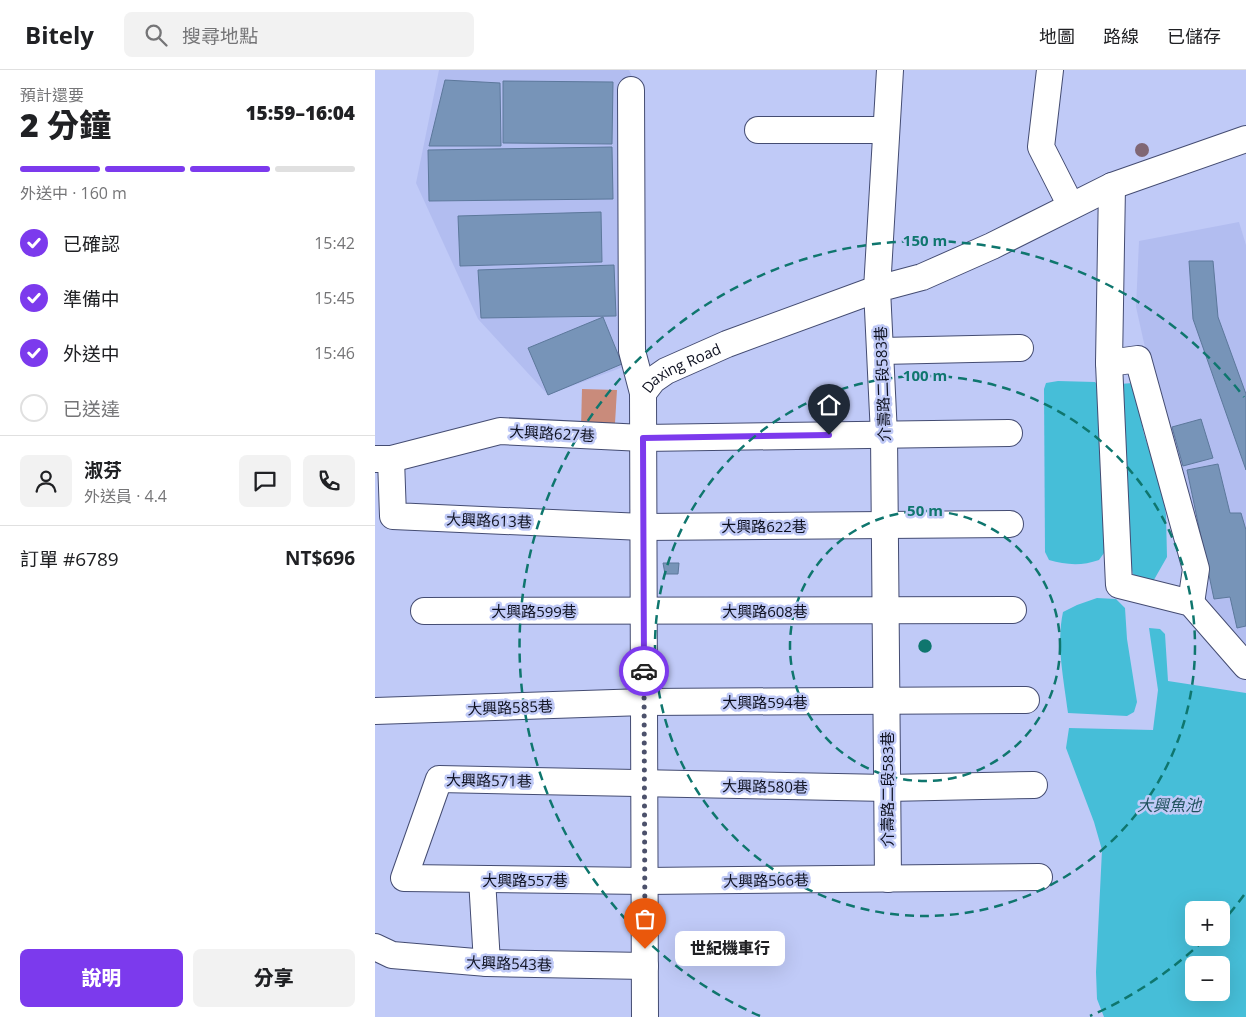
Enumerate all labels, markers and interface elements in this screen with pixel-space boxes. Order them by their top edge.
search box [124,12,474,57]
text: Bitely [25,18,94,51]
icon: search [142,21,170,49]
text: 搜尋地點 [182,23,258,49]
text: 地圖 [1039,24,1075,48]
text: 路線 [1103,24,1139,48]
text: 已儲存 [1167,24,1221,48]
text: 預計還要 [20,84,84,106]
text: 15:59–16:04 [245,100,355,126]
text: 2 分鐘 [20,103,111,146]
text: 外送中 · 160 m [20,182,127,204]
icon: check [20,229,48,257]
text: 150 m [903,230,947,250]
text: 已確認 [63,231,120,257]
text: 15:42 [314,232,355,254]
icon: check [20,284,48,312]
text: 準備中 [63,286,120,312]
text: 15:45 [314,287,355,309]
street label: 介壽路二段583巷 [870,326,894,442]
street label: Daxing Road [637,338,724,397]
icon: check [20,339,48,367]
text: 外送中 [63,341,120,367]
text: 15:46 [314,342,355,364]
text: 100 m [903,365,947,385]
pin [808,384,850,435]
icon: home [815,391,843,419]
text: 已送達 [63,396,120,422]
street label: 大興路627巷 [509,421,595,445]
button: person [20,455,72,507]
button: chat [239,455,291,507]
button: phone [303,455,355,507]
text: 淑芬 [84,457,122,483]
text: 外送員 · 4.4 [84,485,167,507]
text: 50 m [907,500,943,520]
street label: 大興路613巷 [446,509,532,531]
street label: 大興路622巷 [721,516,807,536]
text: NT$696 [285,545,355,571]
text: 訂單 #6789 [20,546,119,572]
street label: 大興路599巷 [491,601,577,621]
street label: 大興路608巷 [722,601,808,621]
centre of rings [916,637,934,655]
courier [619,646,669,696]
icon: car [630,657,658,685]
street label: 大興路594巷 [722,692,808,712]
street label: 大興路585巷 [467,696,553,718]
street label: 介壽路二段583巷 [877,731,897,847]
street label: 大興路571巷 [446,769,532,791]
street label: 大興路580巷 [722,775,808,797]
water label: 大興魚池 [1137,794,1203,816]
street label: 大興路566巷 [723,869,809,891]
street label: 大興路557巷 [482,870,568,890]
pin [624,898,666,949]
map controls [1185,901,1230,1001]
button: + [1185,901,1230,946]
icon: bag [631,905,659,933]
callout: 世紀機車行 [675,932,785,966]
text: 世紀機車行 [690,937,770,959]
button: 說明 [20,949,183,1007]
button: 分享 [193,949,355,1007]
street label: 大興路543巷 [466,952,552,974]
button: − [1185,956,1230,1001]

